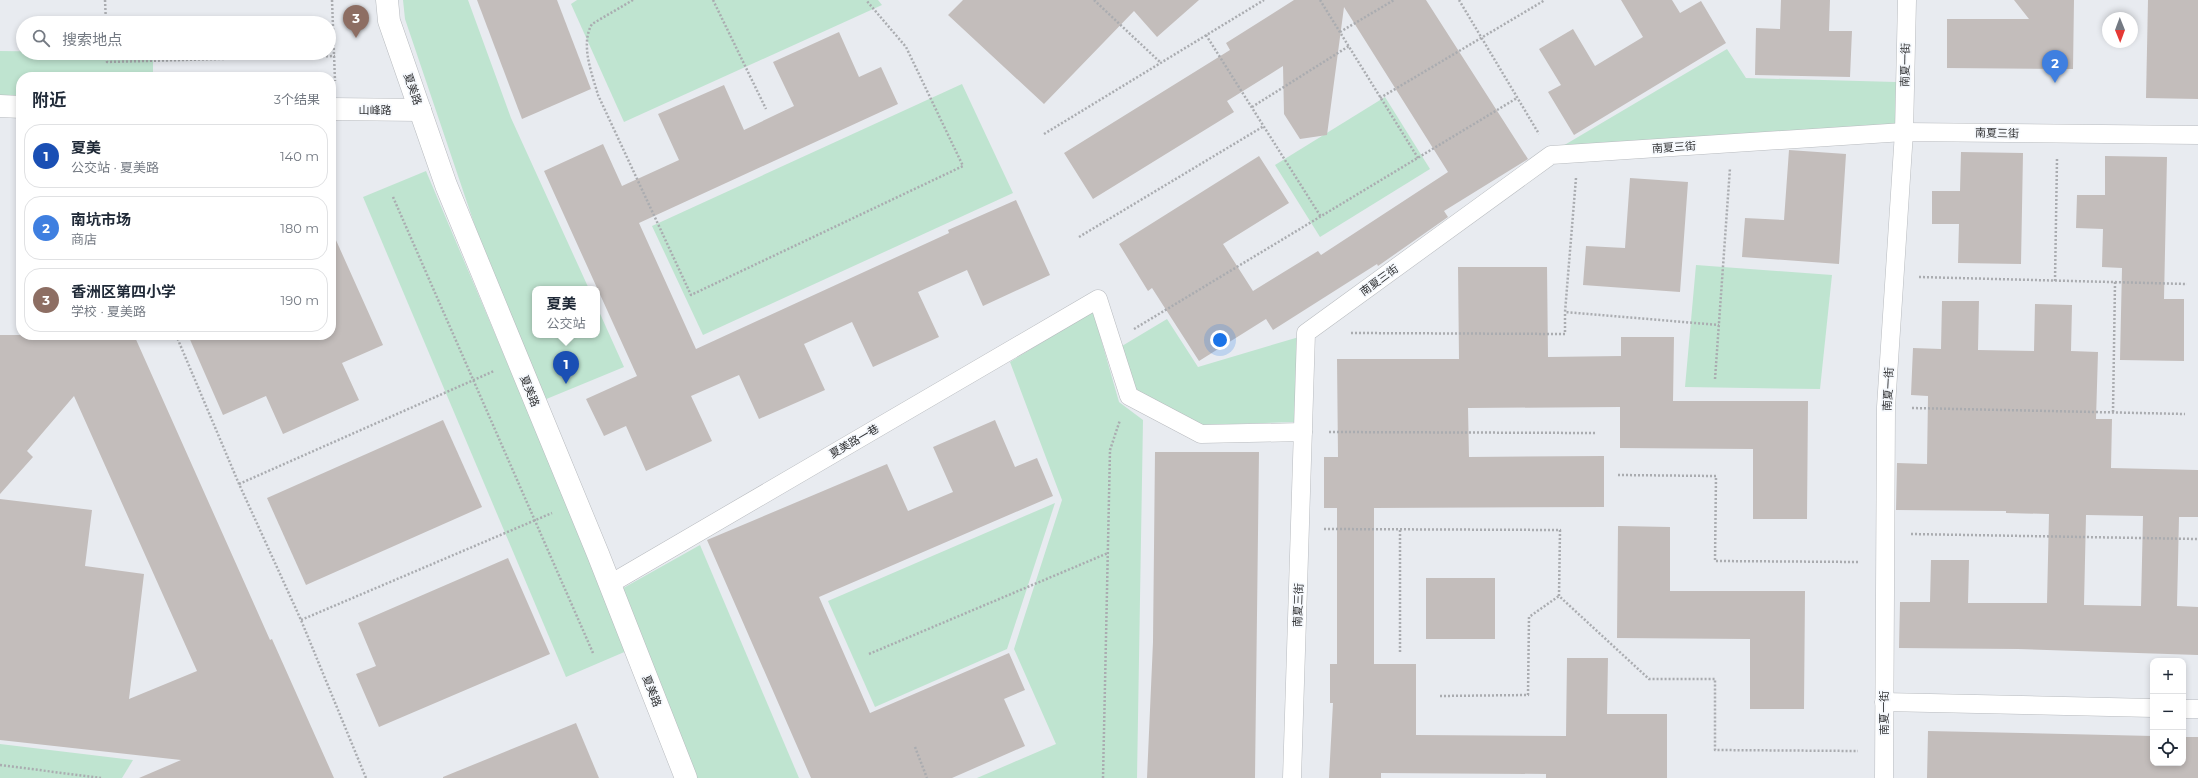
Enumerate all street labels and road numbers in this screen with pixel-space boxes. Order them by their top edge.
street label: 南夏一街 [1898,43,1912,87]
street label: 夏美路 [401,71,425,107]
street label: 山峰路 [359,103,392,117]
street label: 南夏三街 [1975,126,2019,140]
street label: 南夏三街 [1652,138,1696,156]
street label: 南夏三街 [1357,261,1401,299]
street label: 南夏一街 [1880,367,1896,411]
street label: 夏美路 [517,373,543,409]
street label: 夏美路一巷 [827,421,881,461]
street label: 南夏三街 [1290,583,1306,627]
street label: 夏美路 [640,673,664,709]
street label: 南夏一街 [1877,691,1891,735]

